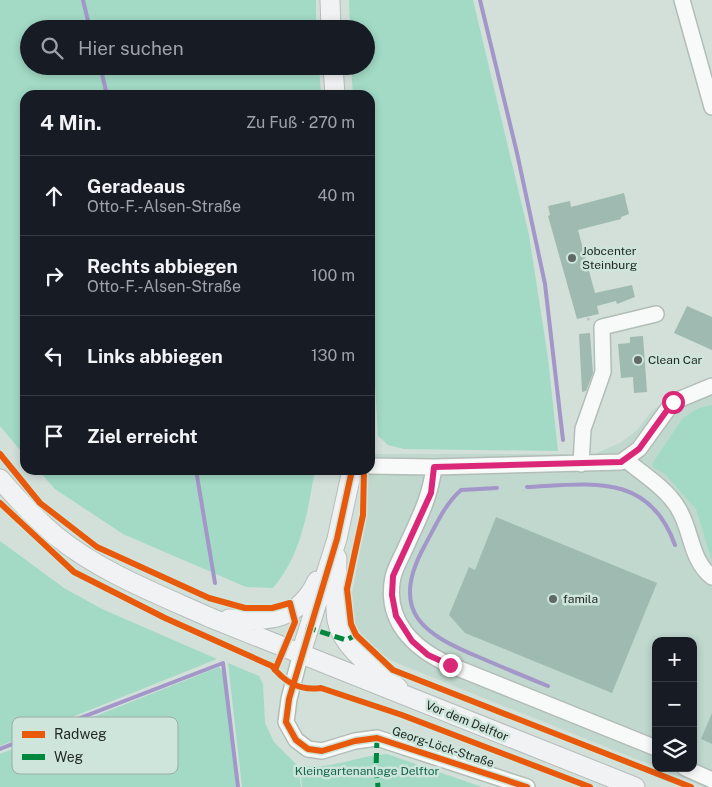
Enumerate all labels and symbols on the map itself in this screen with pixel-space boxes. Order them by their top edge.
place label: Jobcenter Steinburg [582,244,637,272]
marker: Jobcenter Steinburg [566,252,578,264]
place label: Clean Car [648,353,703,367]
marker: Clean Car [632,354,644,366]
route start [662,391,685,414]
place label: famila [563,592,598,606]
marker: famila [547,593,559,605]
route end [439,654,462,677]
street label: Vor dem Delftor [424,698,511,744]
legend [12,717,178,774]
street label: Georg-Löck-Straße [390,724,496,770]
text: Radweg [54,726,107,742]
text: Weg [54,749,84,765]
park label: Kleingartenanlage Delftor [295,764,440,778]

